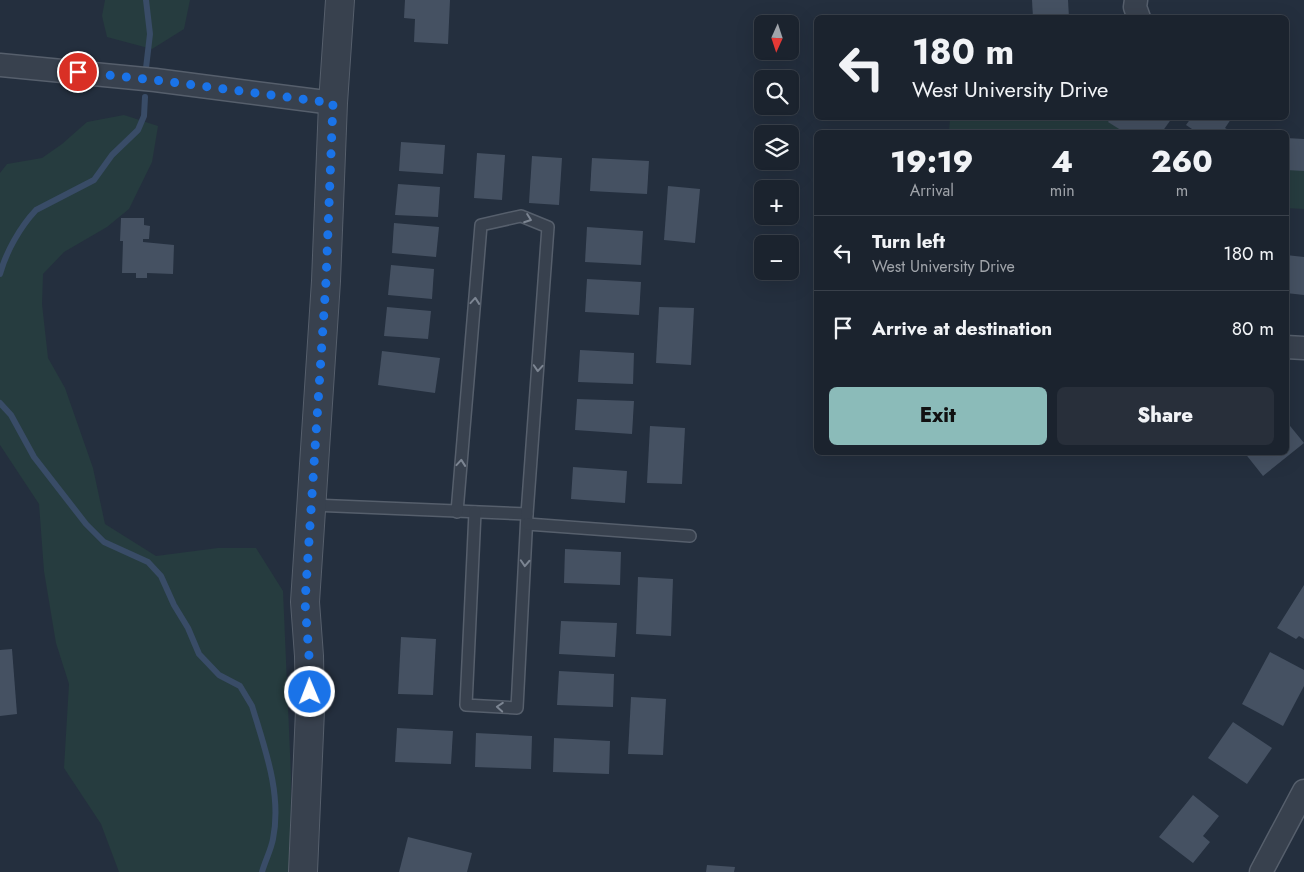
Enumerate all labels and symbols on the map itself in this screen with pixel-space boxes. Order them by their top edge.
north arrow [754,15,799,60]
pin [57,51,99,93]
one-way arrow [523,213,532,223]
one-way arrow [469,297,480,305]
one-way arrow [533,364,544,372]
one-way arrow [455,459,466,467]
one-way arrow [519,559,530,567]
position arrow [283,665,335,717]
one-way arrow [495,701,503,712]

